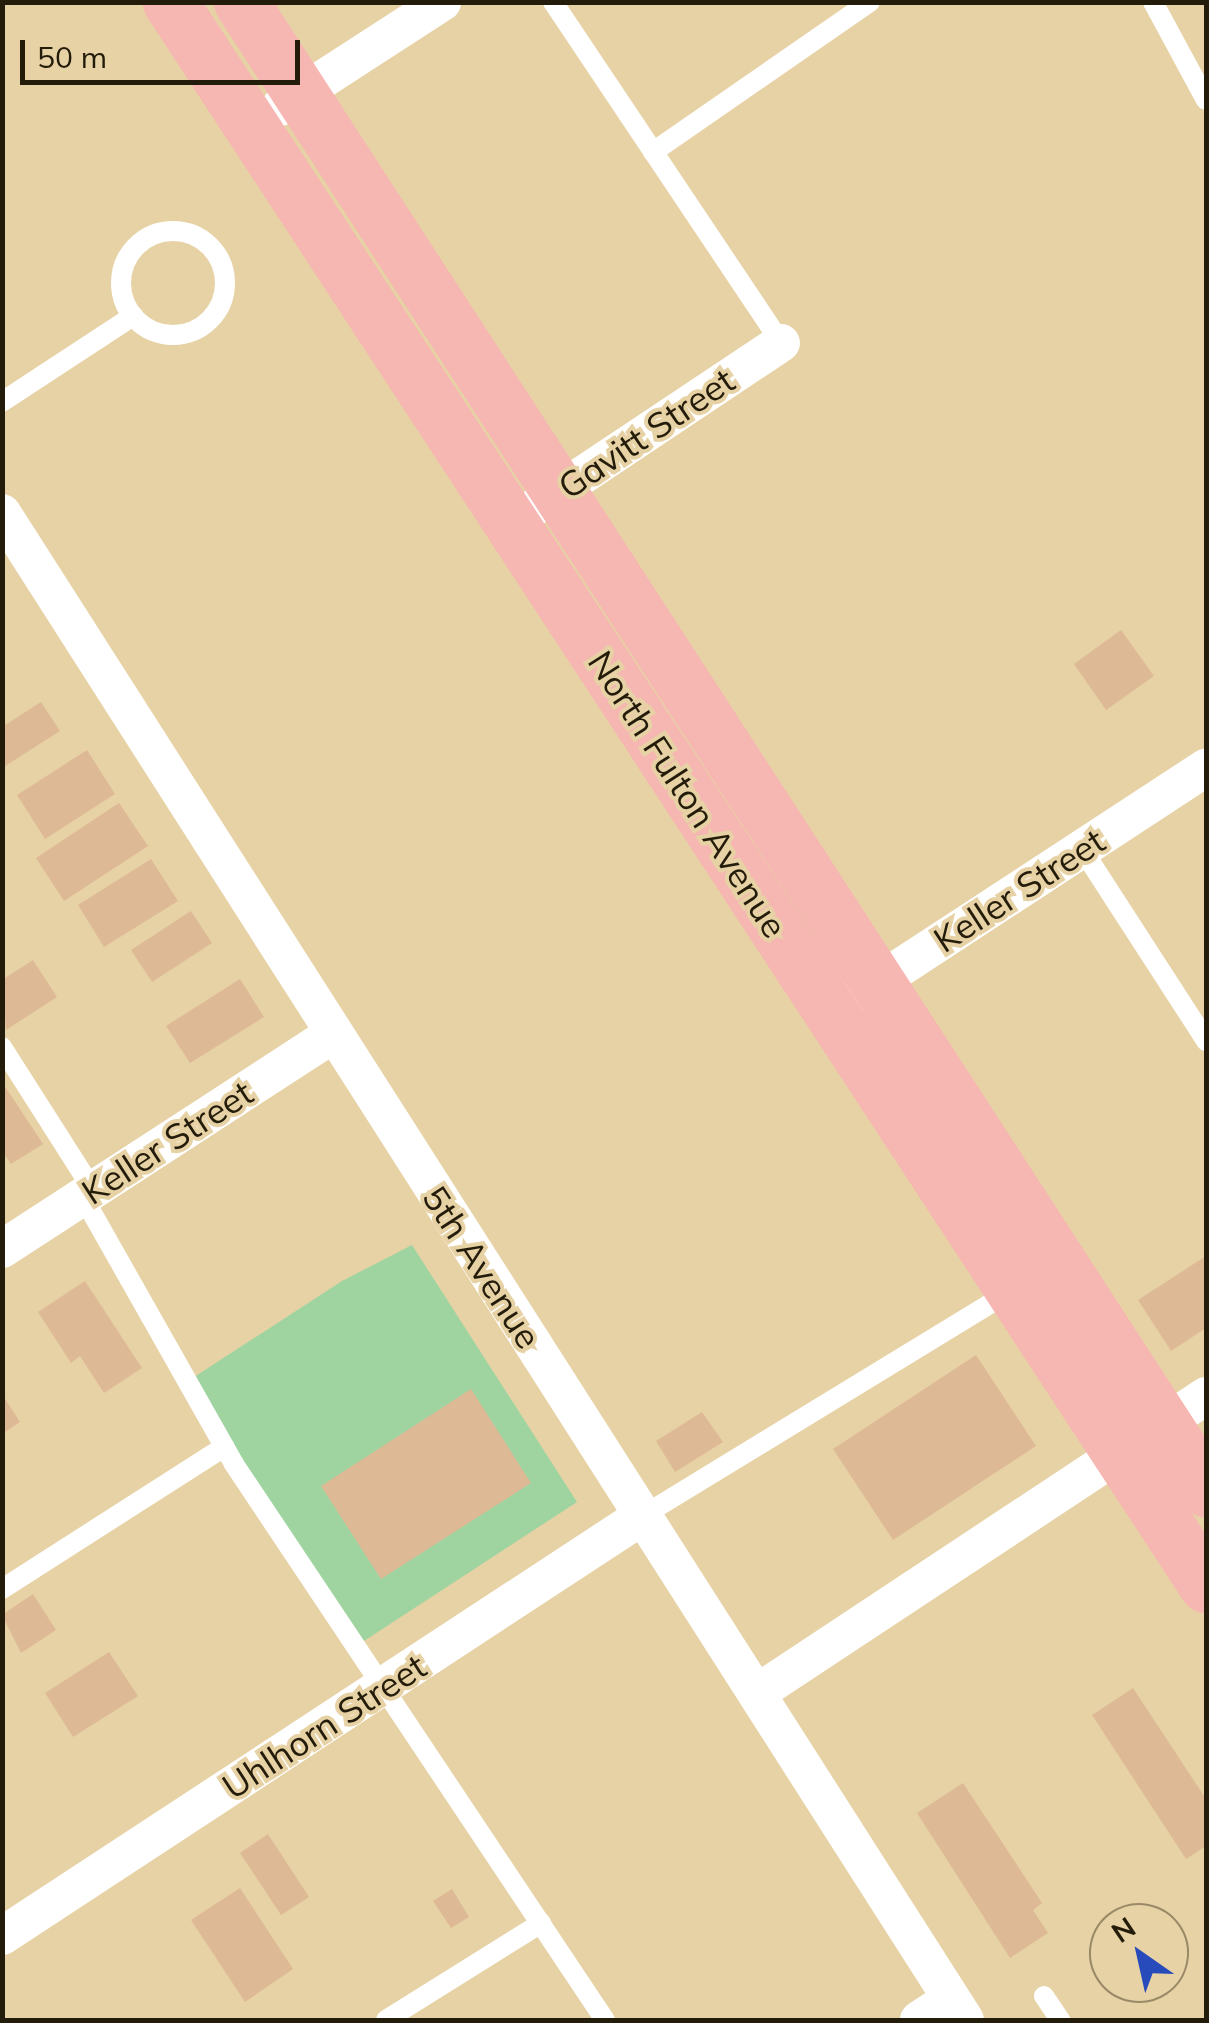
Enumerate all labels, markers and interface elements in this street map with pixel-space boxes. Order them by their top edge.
scale bar [25,20,305,82]
text: 50 m [37,38,107,76]
street label: Gavitt Street [550,359,742,507]
street label: North Fulton Avenue [580,643,796,945]
street label: Keller Street [926,819,1112,961]
street label: Keller Street [74,1071,260,1213]
street label: 5th Avenue [414,1178,550,1356]
street label: Uhlhorn Street [214,1645,434,1807]
north arrow [1089,1903,1189,2003]
text: N [1105,1909,1142,1950]

